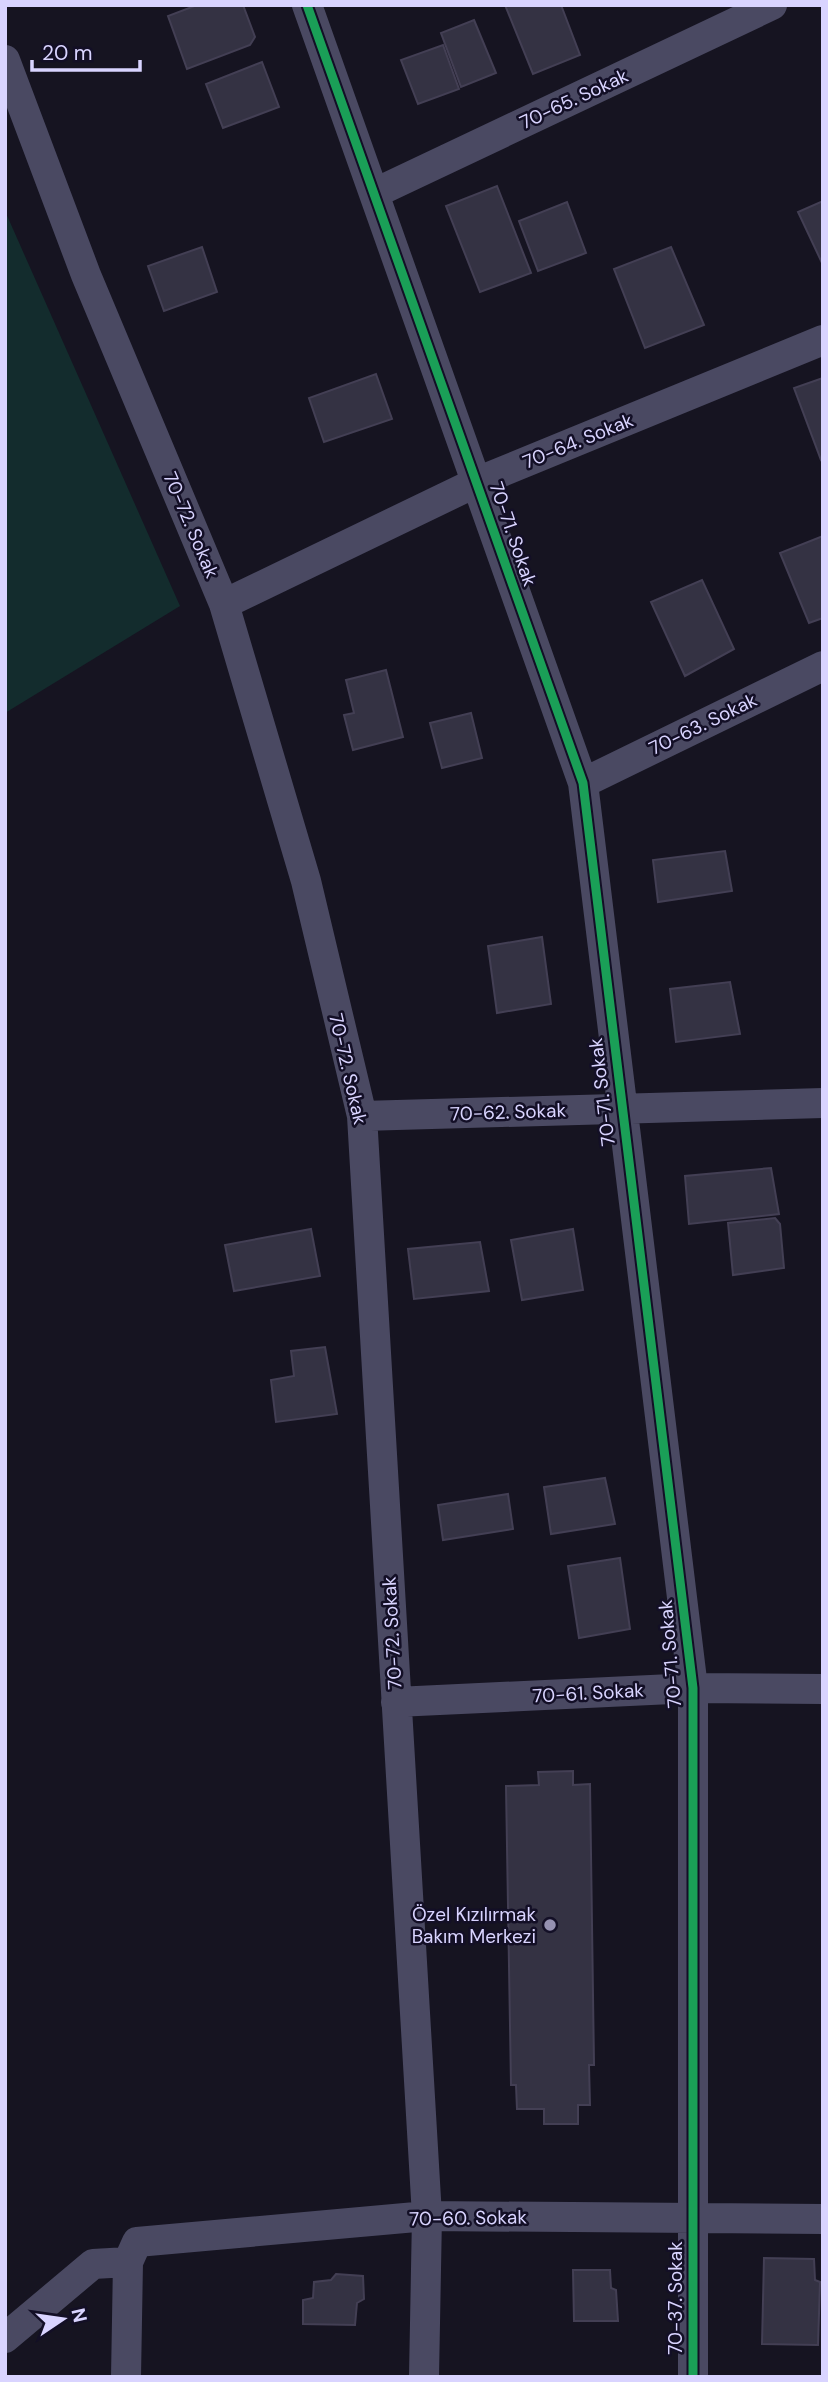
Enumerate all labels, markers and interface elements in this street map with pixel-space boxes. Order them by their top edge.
scale bar [32,28,140,72]
text: 20 m [42,39,93,67]
street label: 70-65. Sokak [516,63,633,135]
street label: 70-64. Sokak [519,407,637,475]
street label: 70-72. Sokak [157,468,225,582]
street label: 70-71. Sokak [483,479,543,590]
street label: 70-63. Sokak [645,687,761,761]
street label: 70-72. Sokak [323,1011,373,1127]
street label: 70-71. Sokak [583,1036,621,1147]
street label: 70-62. Sokak [450,1097,567,1127]
street label: 70-72. Sokak [377,1575,407,1690]
street label: 70-71. Sokak [653,1598,687,1709]
street label: 70-61. Sokak [532,1678,645,1708]
place label: Özel Kızılırmak Bakım Merkezi [412,1902,536,1949]
marker: Özel Kızılırmak Bakım Merkezi [542,1917,558,1933]
street label: 70-60. Sokak [409,2204,528,2232]
street label: 70-37. Sokak [663,2241,688,2355]
north arrow [28,2284,98,2354]
text: N [65,2306,93,2325]

